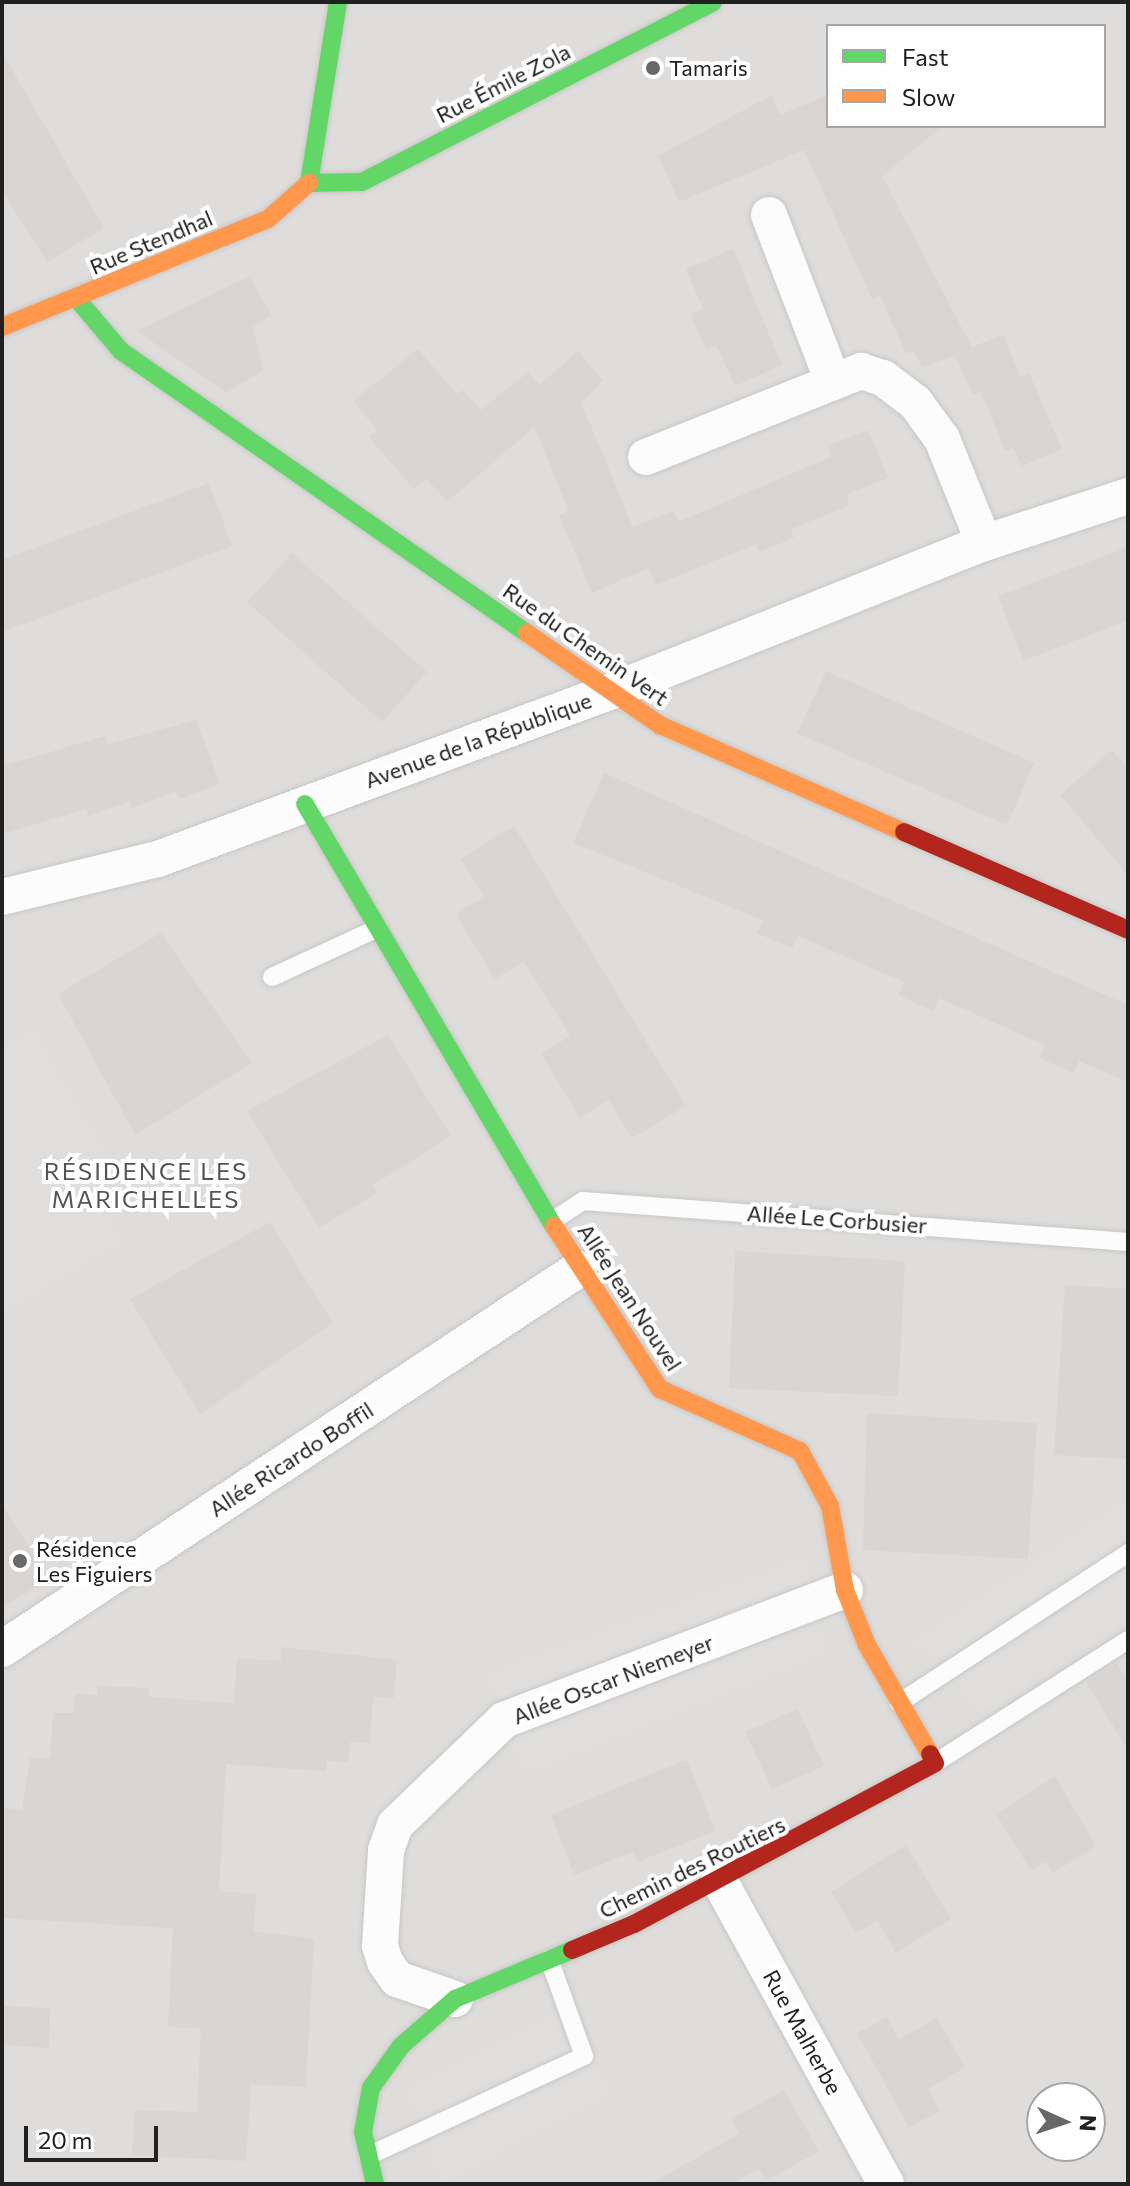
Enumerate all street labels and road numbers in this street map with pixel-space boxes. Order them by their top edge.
street label: Rue Émile Zola [431,38,575,128]
street label: Rue Stendhal [86,204,216,280]
street label: Rue du Chemin Vert [498,577,674,711]
street label: Avenue de la République [361,687,595,793]
street label: Allée Le Corbusier [746,1200,928,1238]
street label: Allée Jean Nouvel [573,1218,687,1376]
street label: Allée Ricardo Boffil [204,1396,378,1522]
street label: Allée Oscar Niemeyer [509,1629,717,1729]
street label: Chemin des Routiers [595,1811,789,1923]
street label: Rue Malherbe [758,1965,848,2099]

